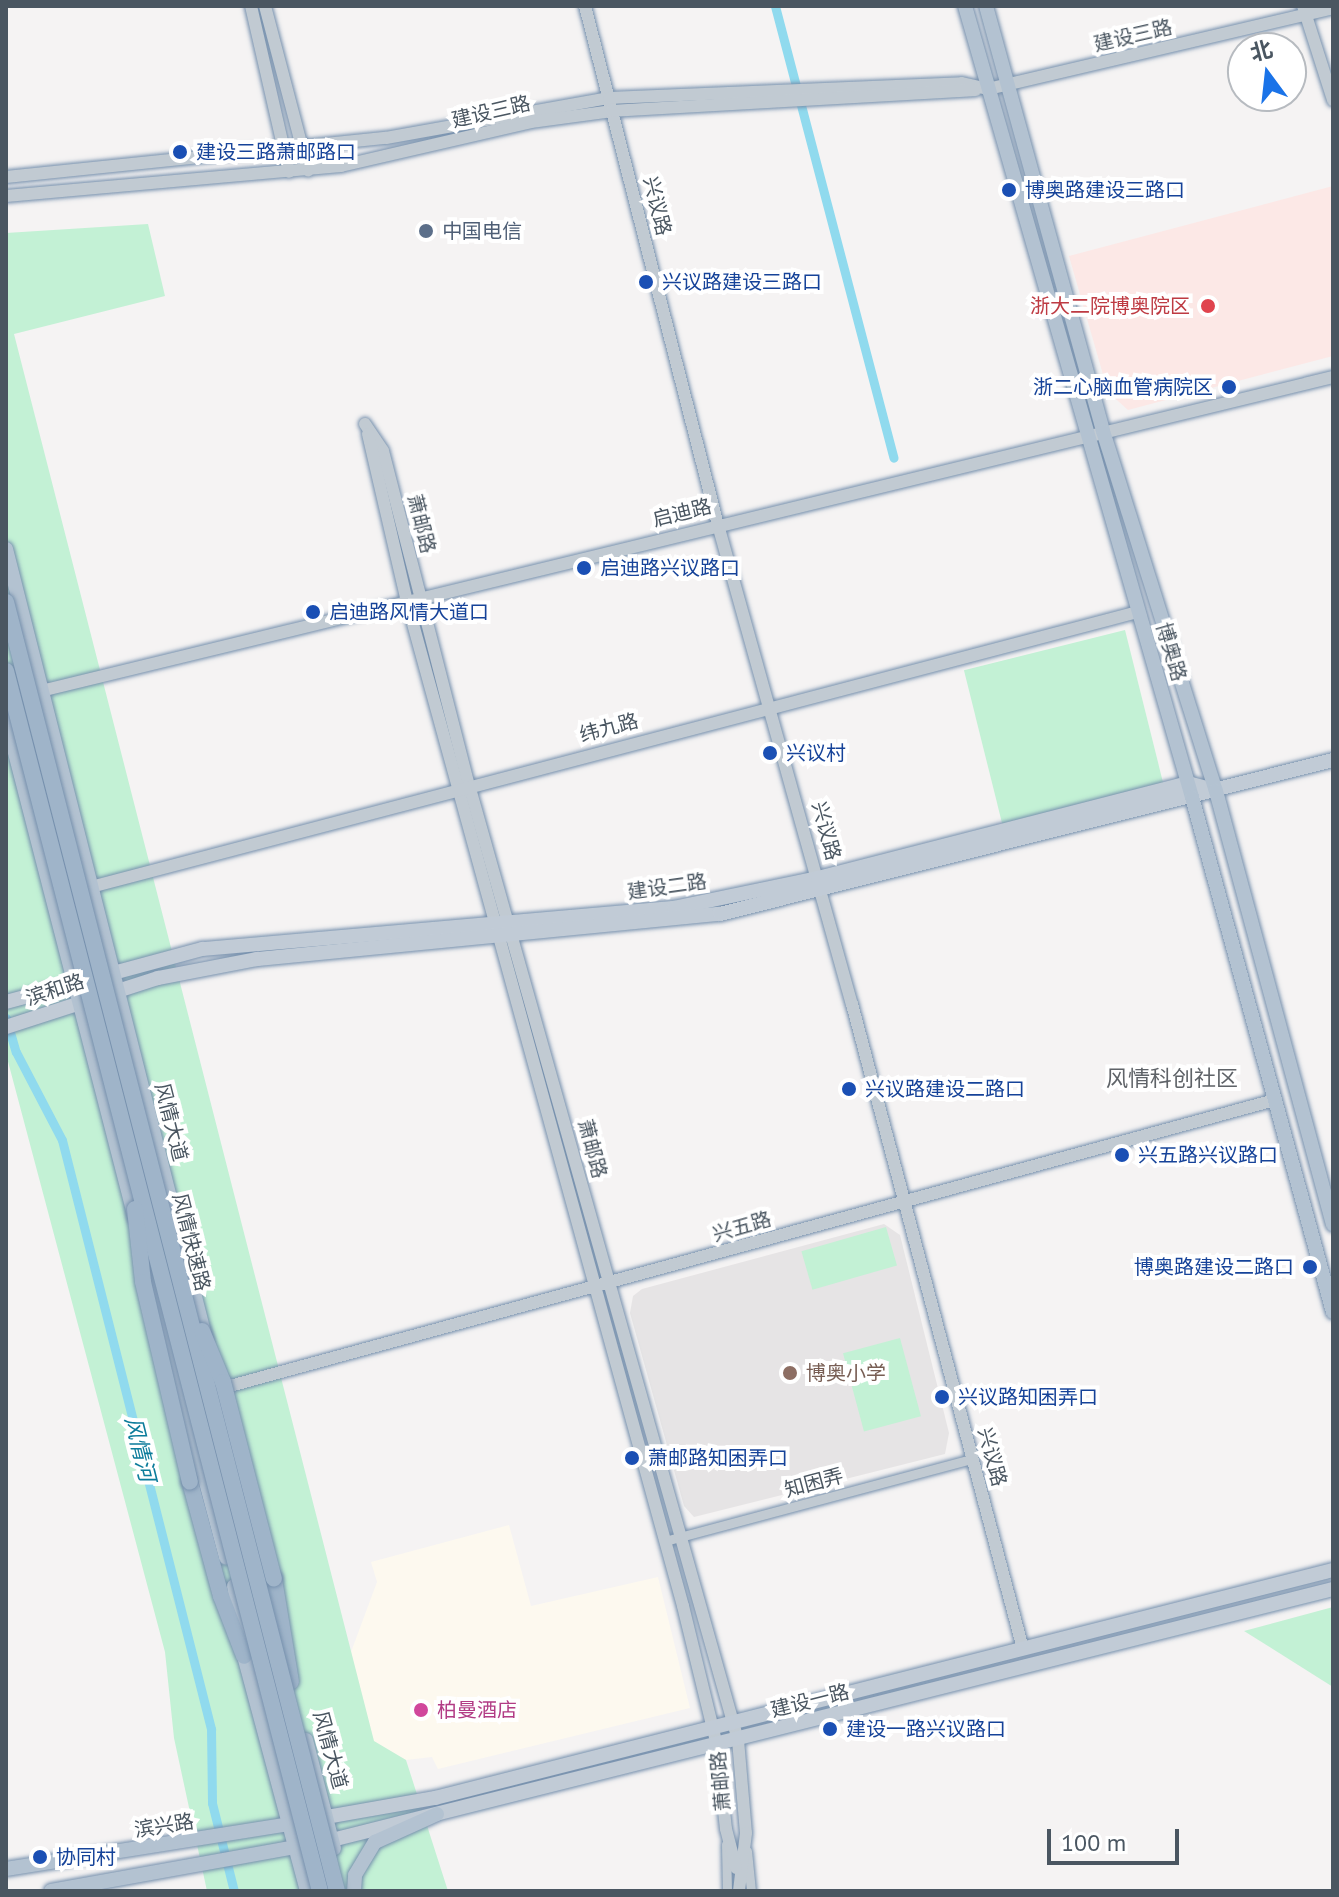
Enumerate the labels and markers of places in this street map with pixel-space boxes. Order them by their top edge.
place label: 建设三路萧邮路口 [196,140,356,164]
marker: 建设三路萧邮路口 [171,143,189,161]
place label: 博奥路建设三路口 [1025,178,1185,202]
marker: 博奥路建设三路口 [1000,181,1018,199]
place label: 中国电信 [442,219,522,243]
marker: 中国电信 [417,222,435,240]
place label: 兴议路建设三路口 [662,270,822,294]
marker: 兴议路建设三路口 [637,273,655,291]
place label: 浙大二院博奥院区 [1030,294,1190,318]
marker: 浙大二院博奥院区 [1197,295,1219,317]
place label: 浙二心脑血管病院区 [1033,375,1213,399]
marker: 浙二心脑血管病院区 [1220,378,1238,396]
place label: 启迪路兴议路口 [600,556,740,580]
marker: 启迪路兴议路口 [575,559,593,577]
place label: 启迪路风情大道口 [329,600,489,624]
marker: 启迪路风情大道口 [304,603,322,621]
place label: 兴议村 [786,741,846,765]
marker: 兴议村 [761,744,779,762]
place label: 兴议路建设二路口 [865,1077,1025,1101]
marker: 兴议路建设二路口 [840,1080,858,1098]
place label: 兴五路兴议路口 [1138,1143,1278,1167]
marker: 兴五路兴议路口 [1113,1146,1131,1164]
place label: 博奥路建设二路口 [1134,1255,1294,1279]
marker: 博奥路建设二路口 [1301,1258,1319,1276]
place label: 博奥小学 [806,1361,886,1385]
marker: 博奥小学 [781,1364,799,1382]
place label: 兴议路知困弄口 [958,1385,1098,1409]
marker: 兴议路知困弄口 [933,1388,951,1406]
place label: 萧邮路知困弄口 [648,1446,788,1470]
marker: 萧邮路知困弄口 [623,1449,641,1467]
place label: 柏曼酒店 [437,1698,517,1722]
marker: 柏曼酒店 [412,1701,430,1719]
place label: 建设一路兴议路口 [846,1717,1006,1741]
marker: 建设一路兴议路口 [821,1720,839,1738]
place label: 协同村 [56,1845,116,1869]
marker: 协同村 [31,1848,49,1866]

